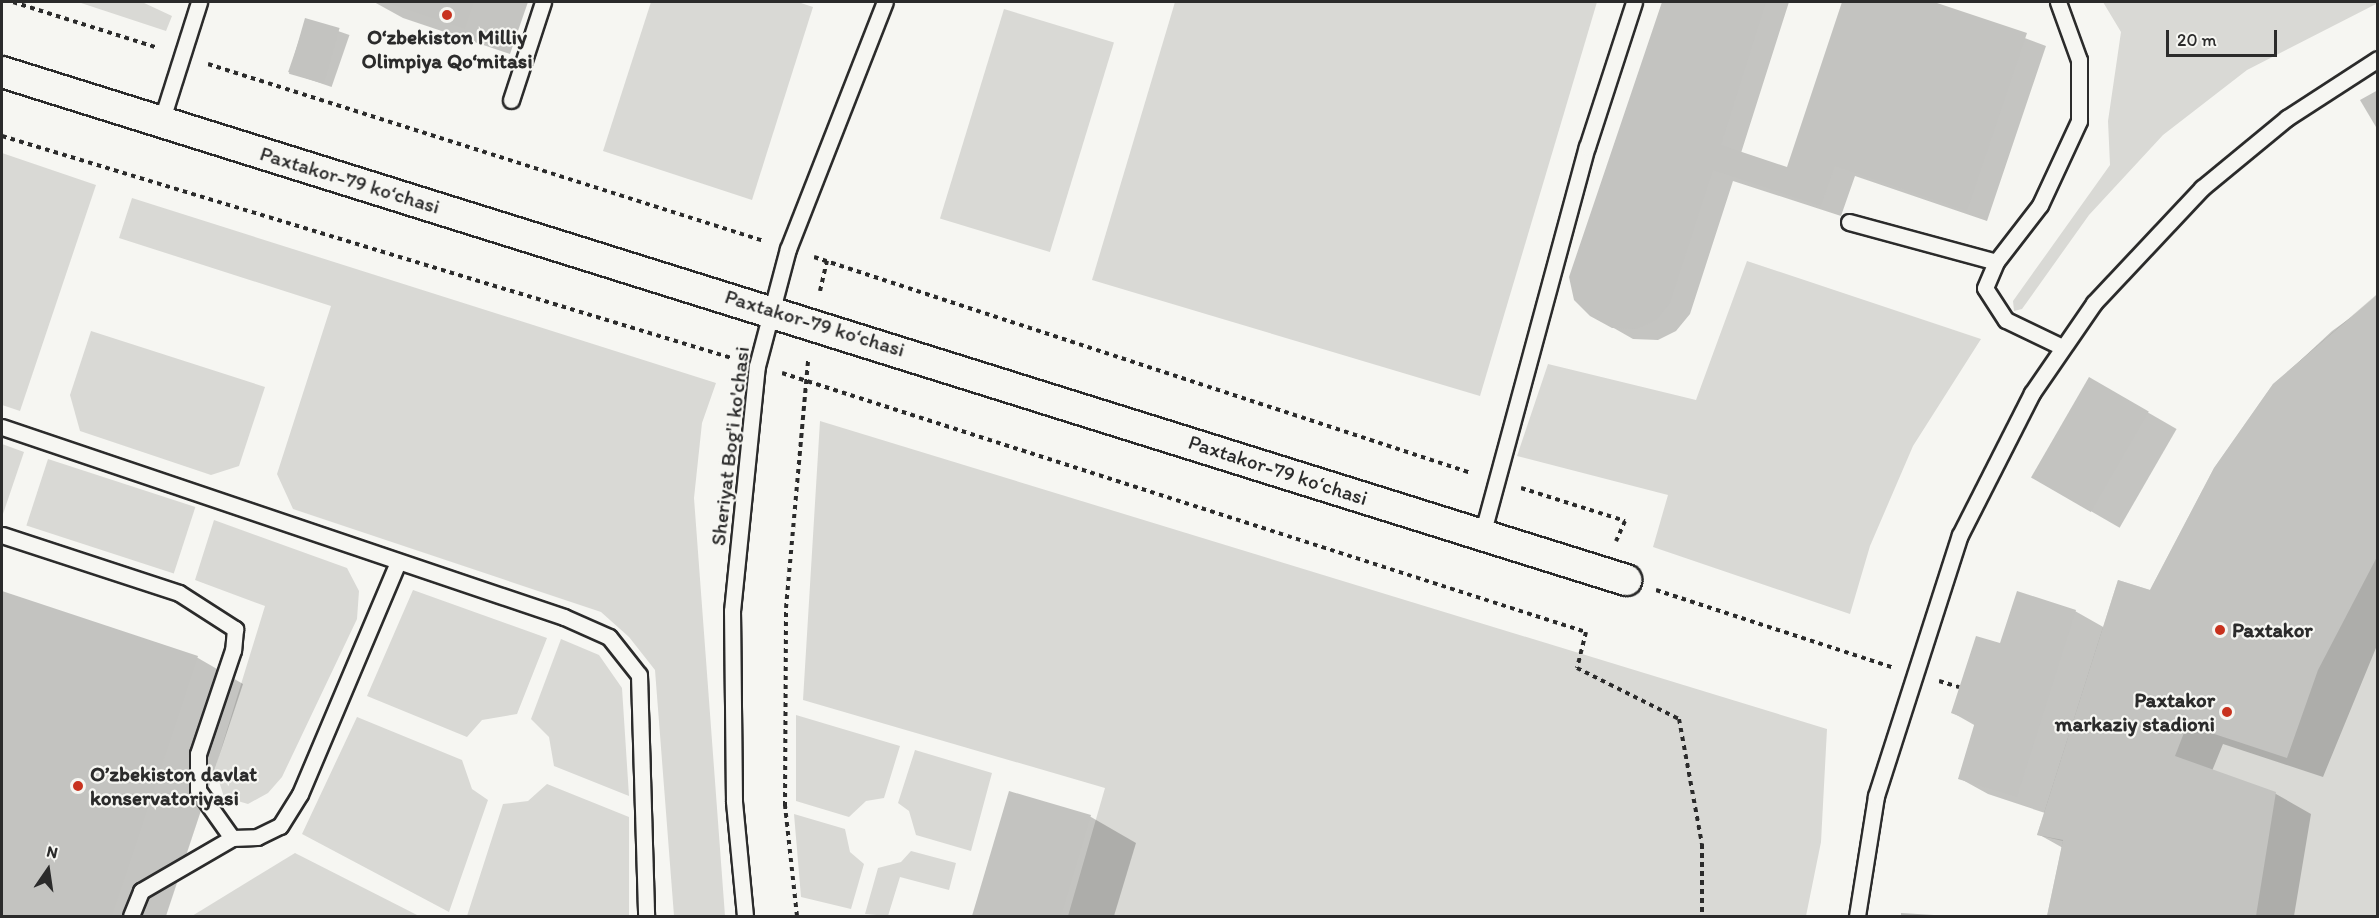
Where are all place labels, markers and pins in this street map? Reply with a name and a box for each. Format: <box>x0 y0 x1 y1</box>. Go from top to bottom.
marker: O‘zbekiston Milliy Olimpiya Qo‘mitasi <box>440 8 454 22</box>
place label: O‘zbekiston Milliy Olimpiya Qo‘mitasi <box>361 24 533 74</box>
place label: Paxtakor <box>2232 617 2313 643</box>
marker: Paxtakor <box>2213 623 2227 637</box>
place label: Paxtakor markaziy stadioni <box>2055 687 2215 737</box>
marker: Paxtakor markaziy stadioni <box>2220 705 2234 719</box>
place label: O’zbekiston davlat konservatoriyasi <box>90 761 257 811</box>
marker: O’zbekiston davlat konservatoriyasi <box>71 779 85 793</box>

